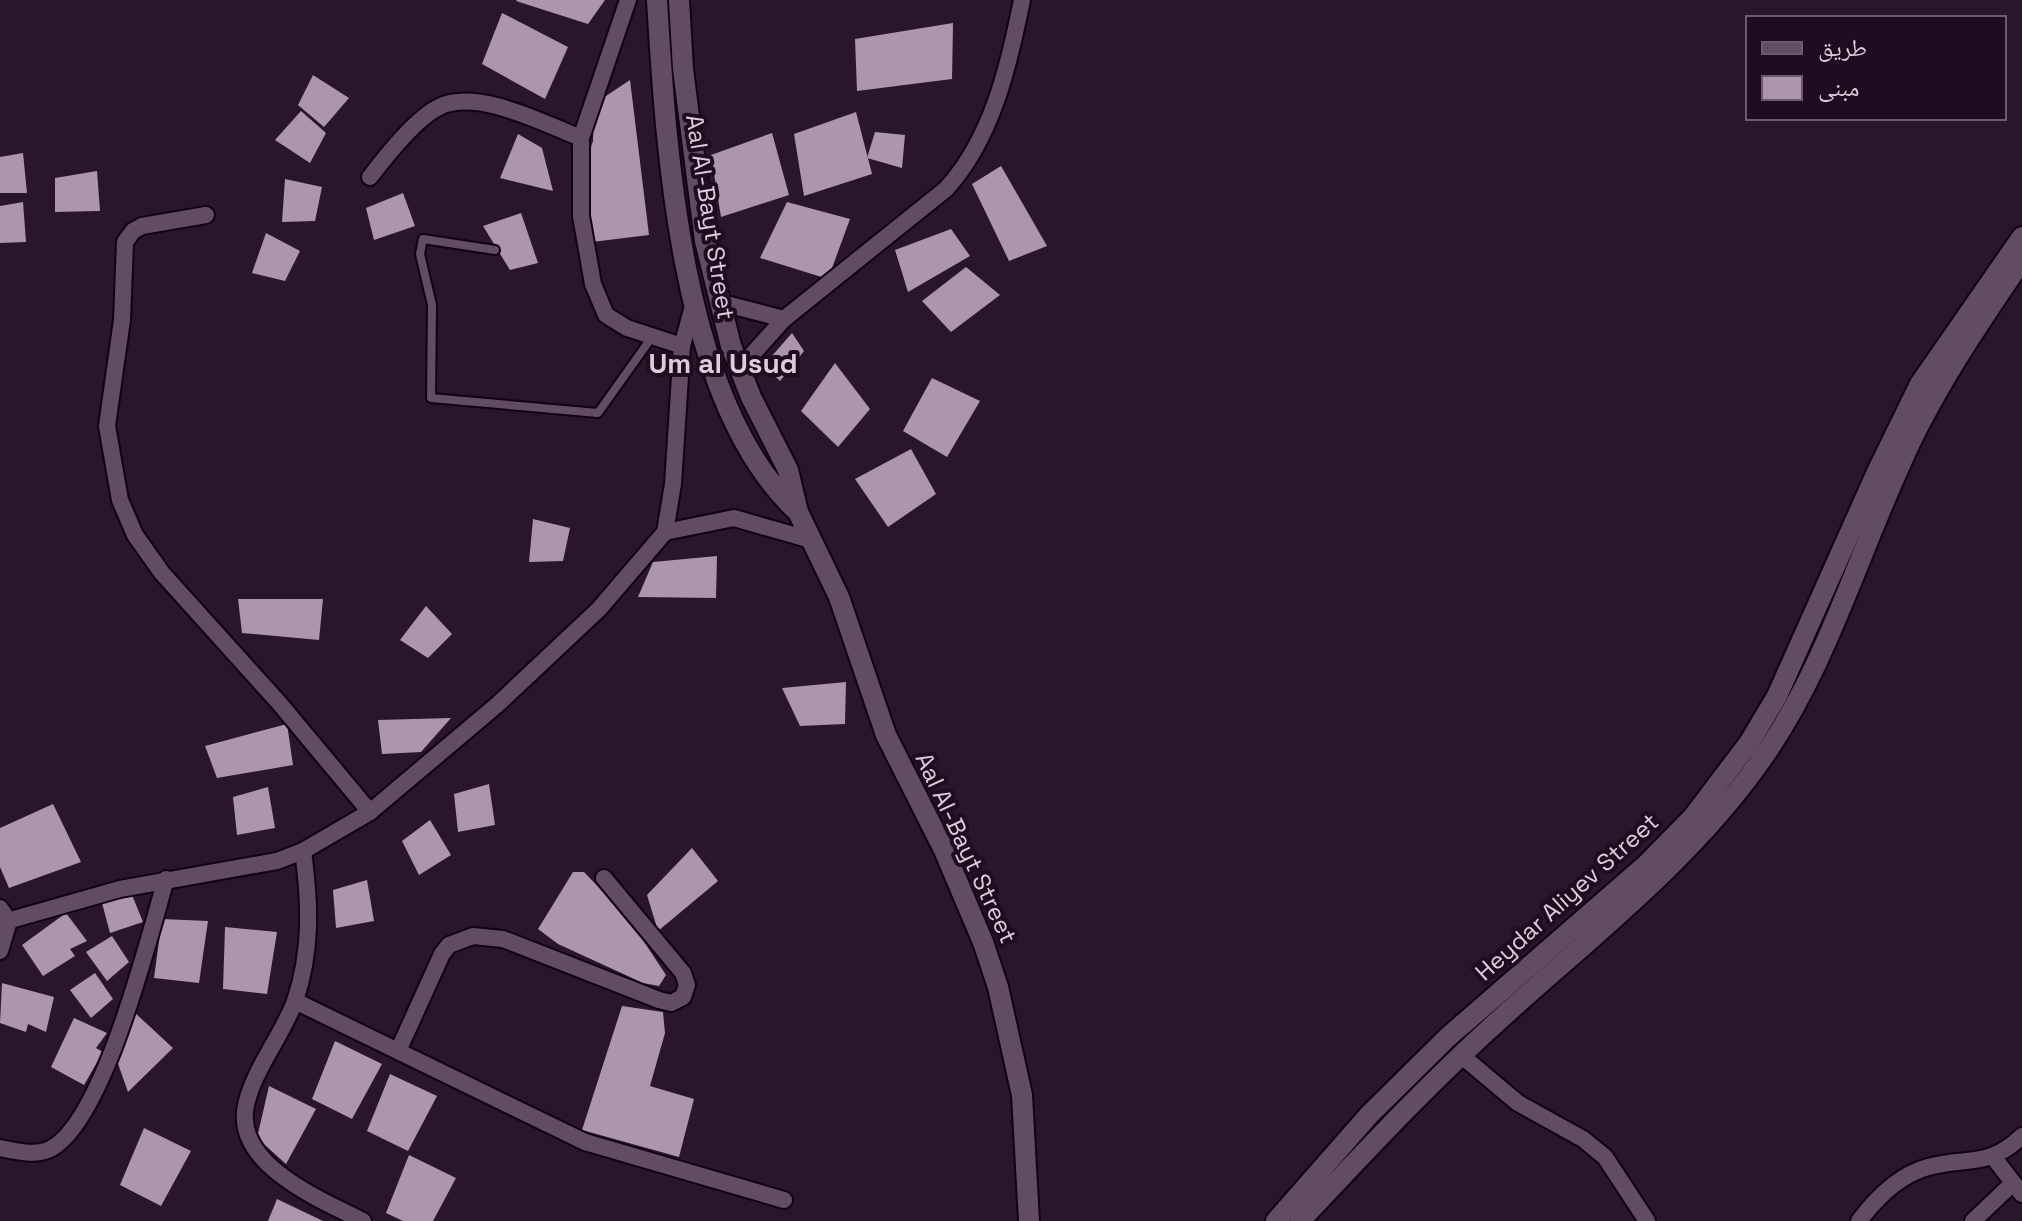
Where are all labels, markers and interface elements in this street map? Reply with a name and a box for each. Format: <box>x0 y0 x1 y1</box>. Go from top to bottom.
legend <box>1746 16 2006 120</box>
text: طريق <box>1818 32 1867 63</box>
text: مبنى <box>1818 72 1859 103</box>
street label: Aal Al-Bayt Street <box>679 112 742 322</box>
district label: Um al Usud <box>648 345 798 381</box>
street label: Aal Al-Bayt Street <box>909 747 1024 948</box>
street label: Heydar Aliyev Street <box>1468 806 1665 987</box>

